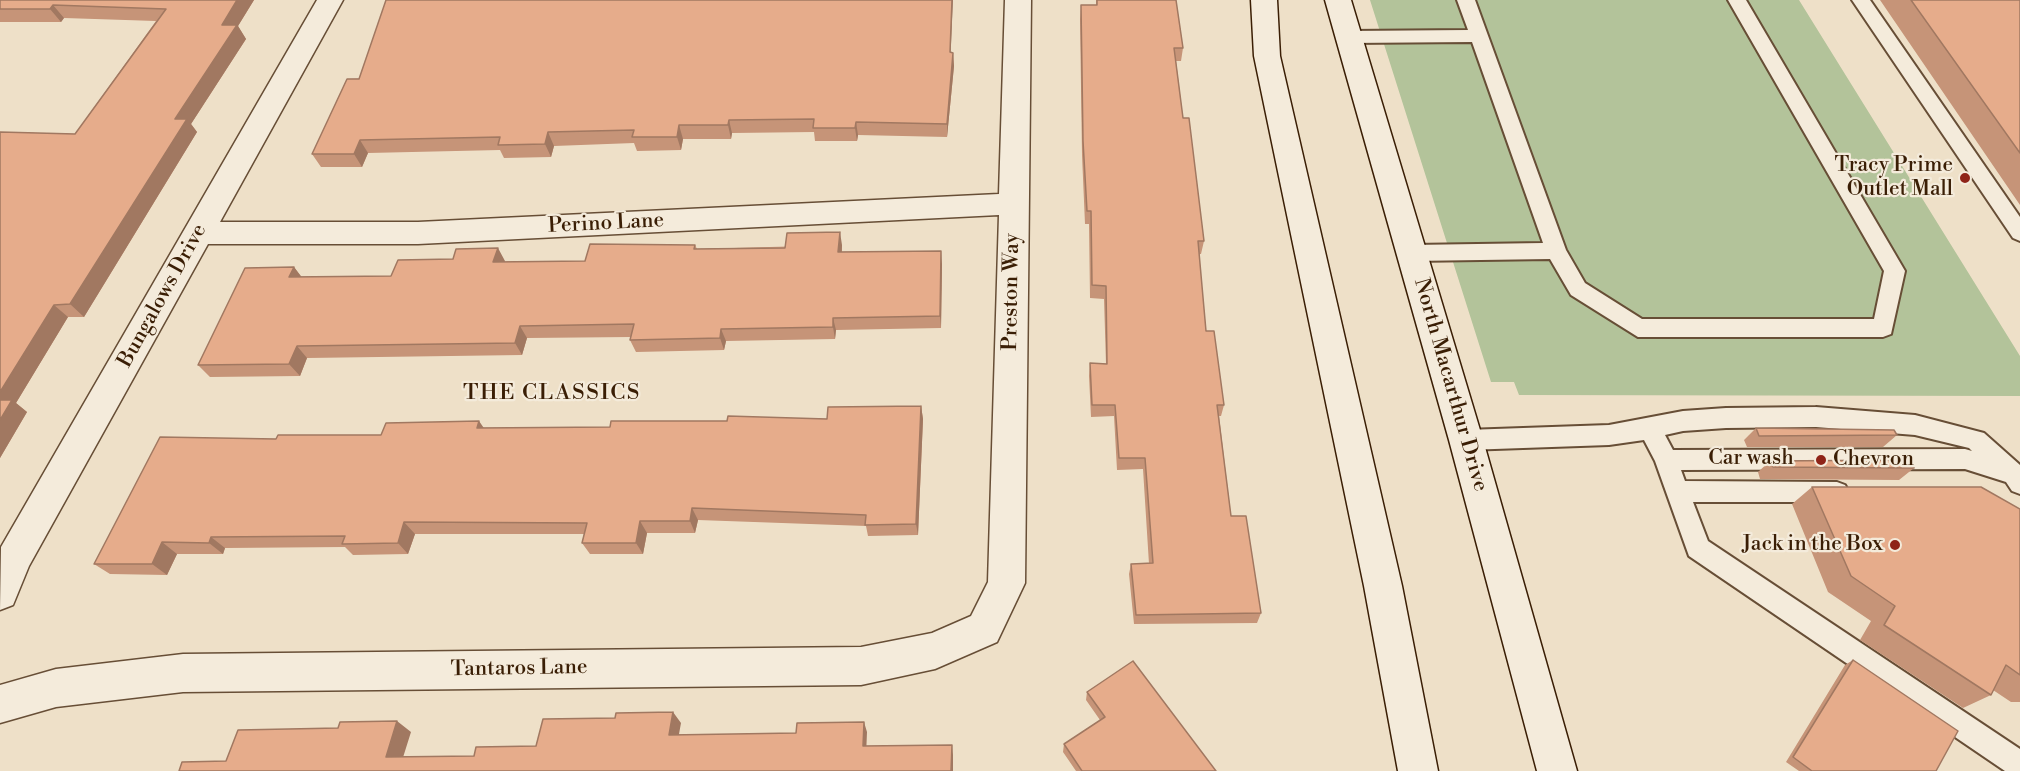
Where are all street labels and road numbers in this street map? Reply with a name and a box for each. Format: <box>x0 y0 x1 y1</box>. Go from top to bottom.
street label: Perino Lane <box>547 208 665 240</box>
street label: Bungalows Drive <box>113 220 213 372</box>
street label: Preston Way <box>998 233 1026 351</box>
street label: North Macarthur Drive <box>1408 276 1492 494</box>
street label: Car wash <box>1708 446 1794 472</box>
street label: Tantaros Lane <box>450 655 588 683</box>

